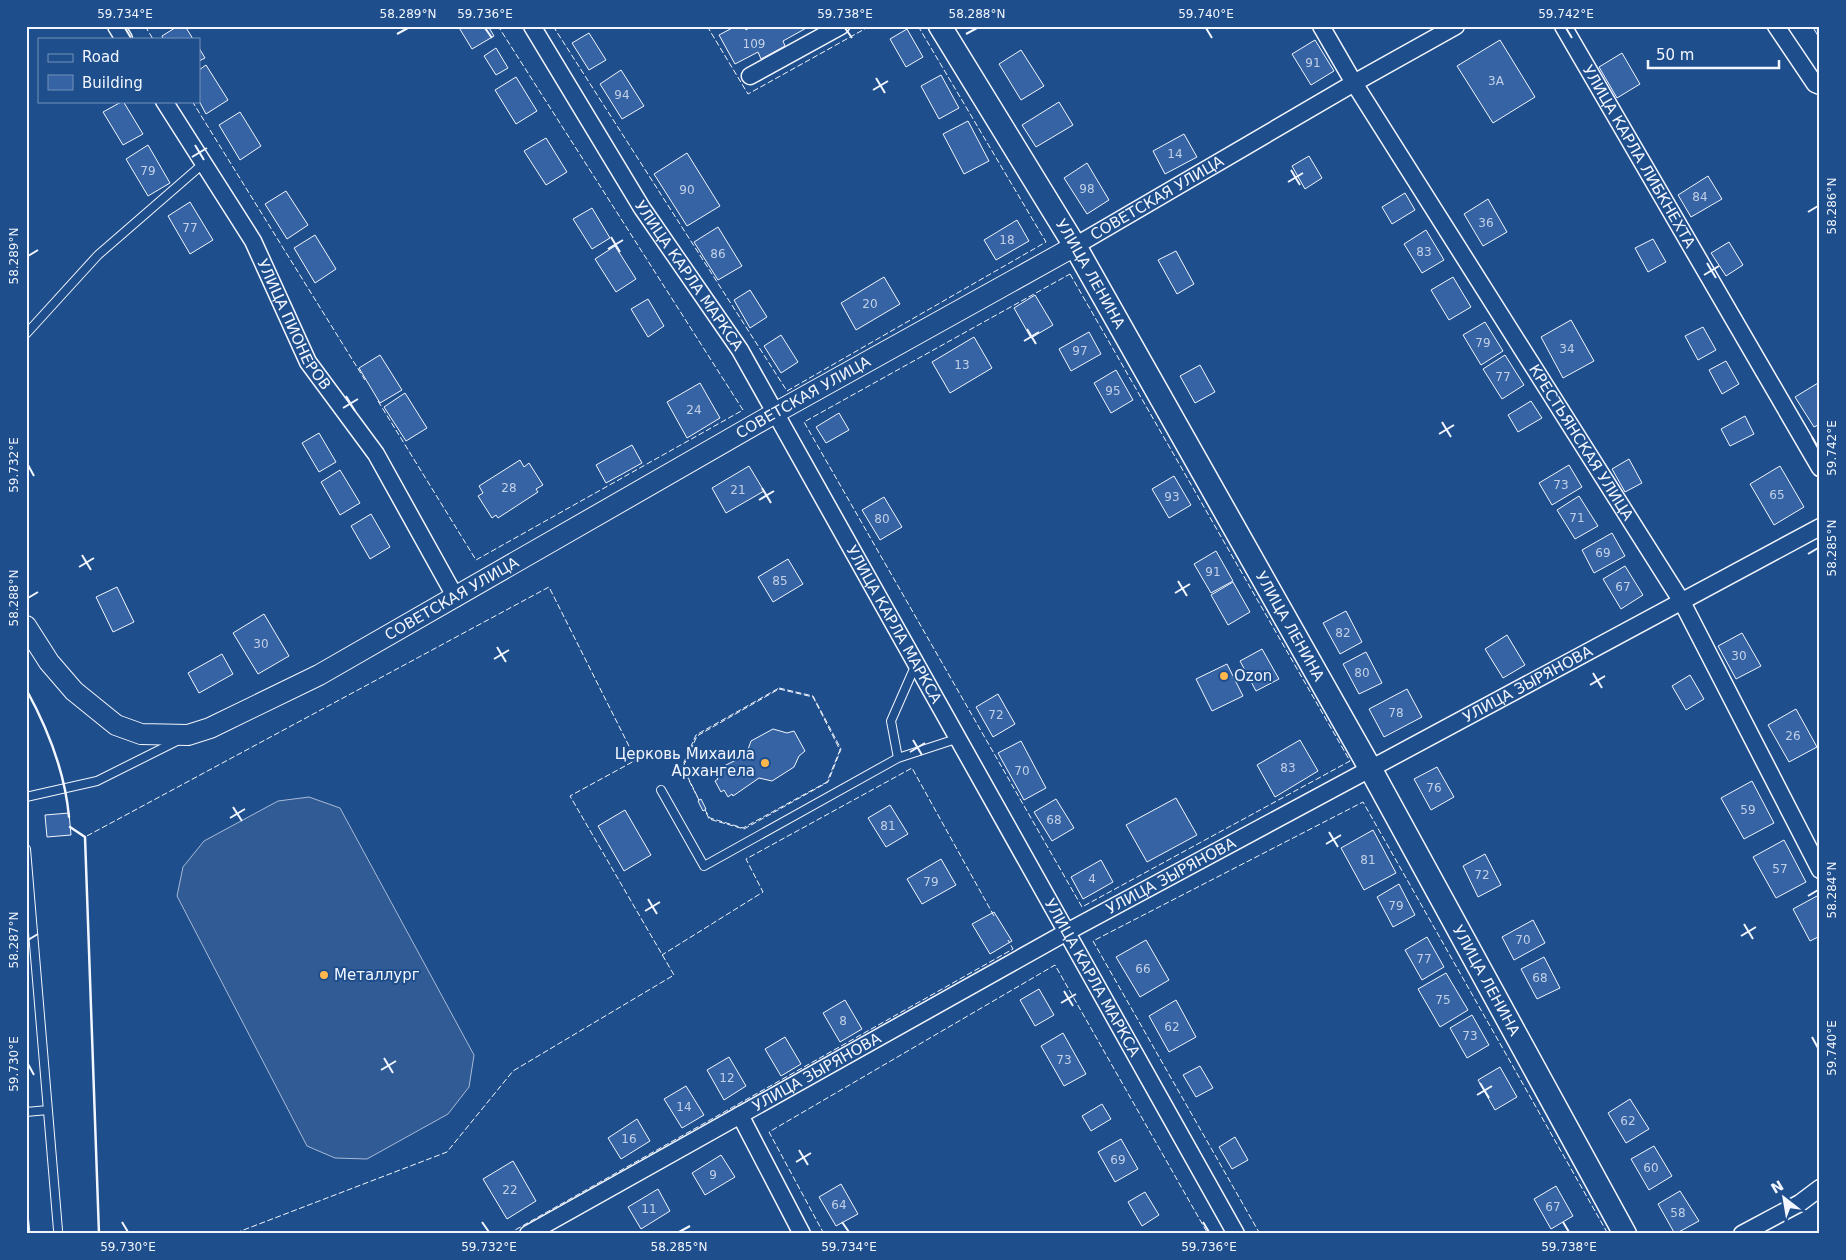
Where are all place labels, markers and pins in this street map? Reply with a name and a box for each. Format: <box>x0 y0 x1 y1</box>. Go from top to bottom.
place label: Ozon <box>1234 667 1272 685</box>
marker: Ozon <box>1218 670 1230 682</box>
place label: Церковь Михаила Архангела <box>615 745 755 780</box>
marker: Церковь Михаила Архангела <box>759 757 771 769</box>
place label: Металлург <box>334 966 420 984</box>
marker: Металлург <box>318 969 330 981</box>

